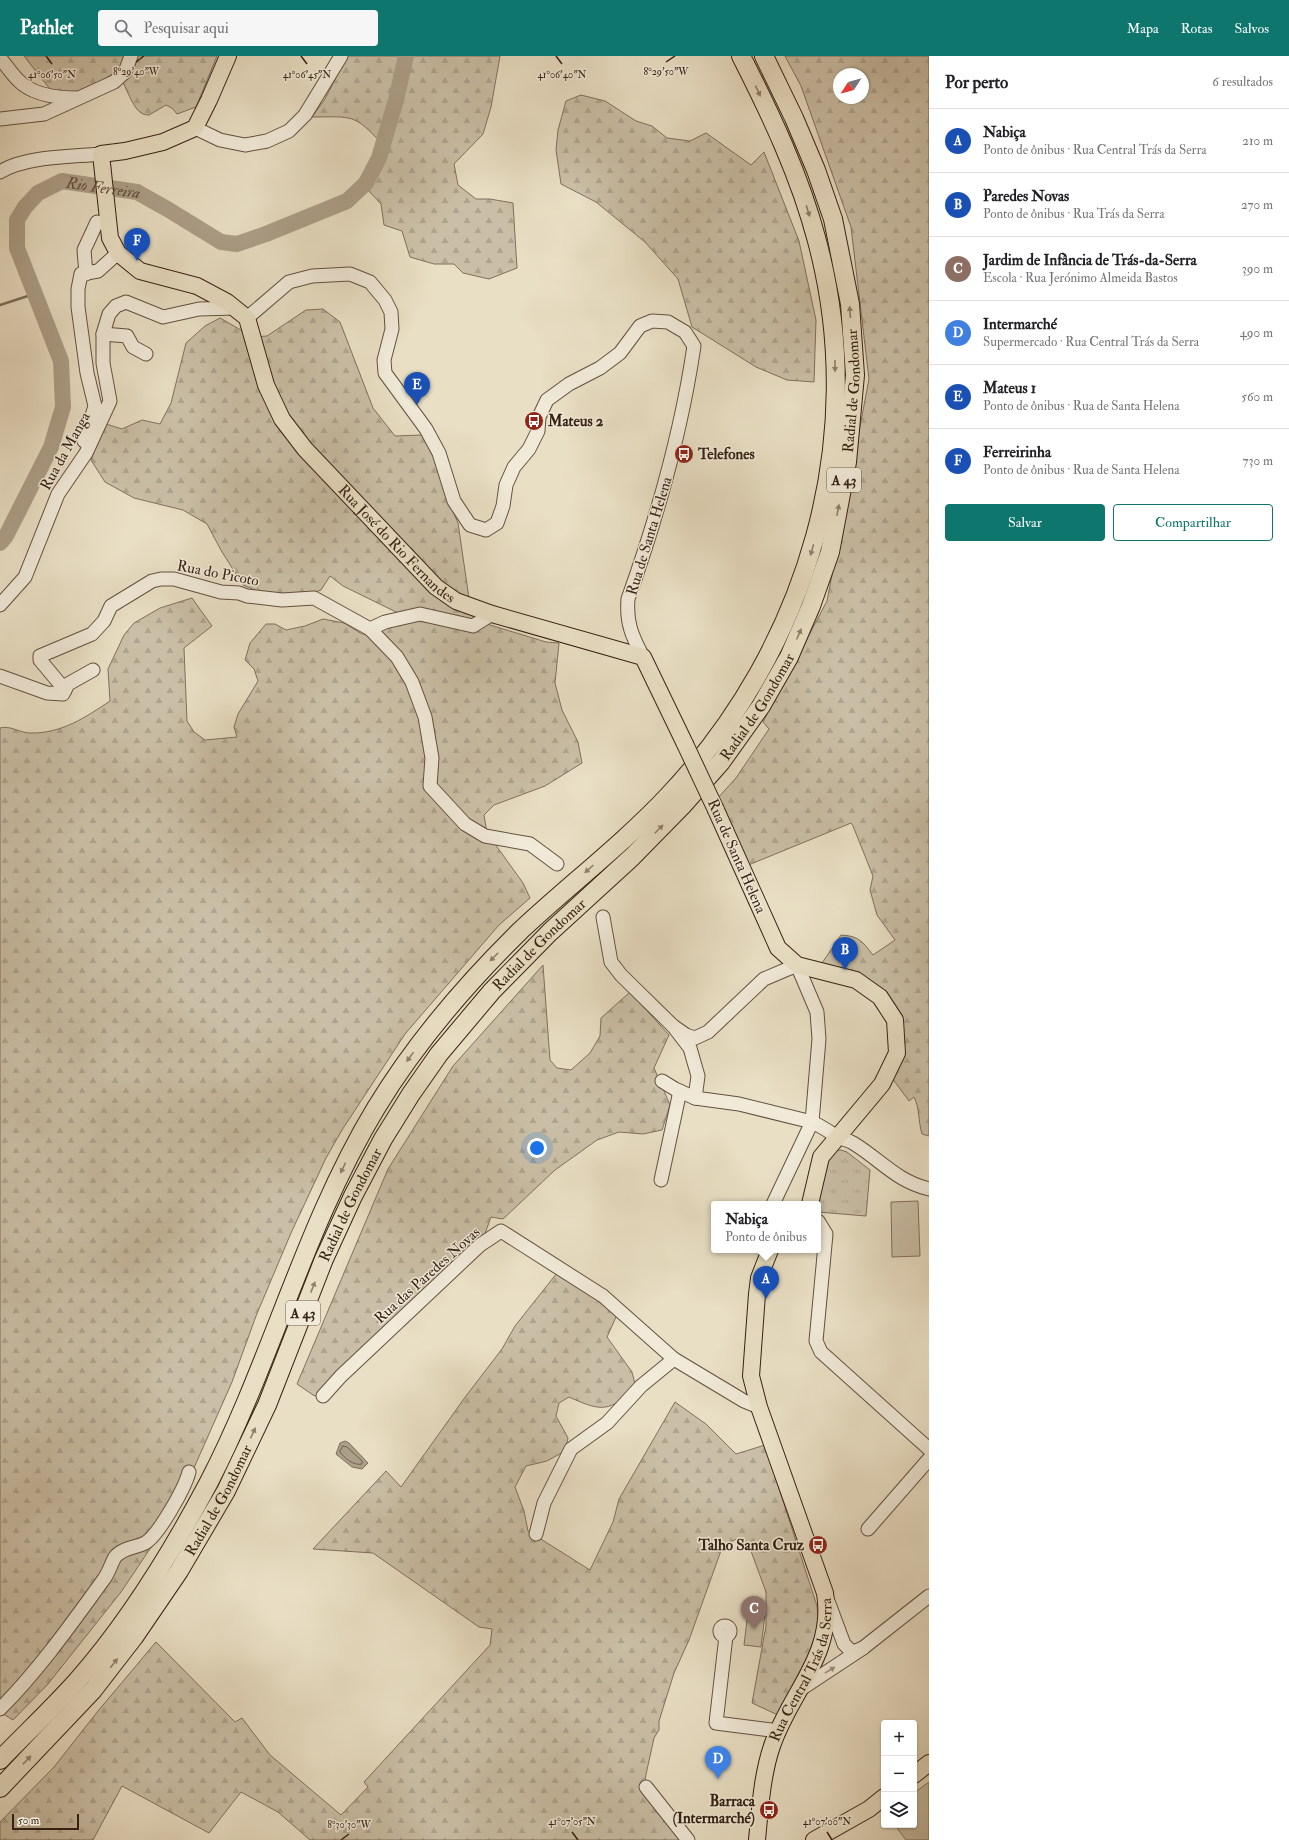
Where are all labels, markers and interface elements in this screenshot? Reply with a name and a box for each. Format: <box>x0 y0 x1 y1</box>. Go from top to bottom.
search box <box>98 10 378 46</box>
text: Pathlet <box>20 16 74 40</box>
icon: search <box>112 17 134 39</box>
text: Pesquisar aqui <box>144 19 229 38</box>
text: Mapa <box>1127 20 1159 37</box>
text: Rotas <box>1181 20 1212 37</box>
text: Salvos <box>1234 20 1269 37</box>
text: 8°29'40"W <box>113 66 160 78</box>
text: 8°29'50"W <box>644 66 689 78</box>
north arrow <box>833 68 869 104</box>
text: 41°06'50"N <box>28 69 76 81</box>
text: 41°06'45"N <box>283 69 331 81</box>
text: 41°06'40"N <box>537 69 587 81</box>
text: Por perto <box>945 72 1008 93</box>
text: 6 resultados <box>1212 74 1273 90</box>
one-way arrow <box>755 85 761 97</box>
text: Nabiça <box>983 123 1026 142</box>
text: A <box>954 133 962 149</box>
text: 210 m <box>1242 133 1273 149</box>
text: Ponto de ônibus · Rua Central Trás da Serra <box>983 142 1207 158</box>
water label: Rio Ferreira <box>64 173 142 203</box>
text: Paredes Novas <box>983 187 1069 206</box>
text: B <box>954 197 962 213</box>
text: 270 m <box>1241 197 1273 213</box>
one-way arrow <box>805 205 811 217</box>
text: Ponto de ônibus · Rua Trás da Serra <box>983 206 1165 222</box>
pin: F <box>124 228 150 261</box>
text: Jardim de Infância de Trás-da-Serra <box>983 251 1197 270</box>
text: C <box>953 261 963 277</box>
text: 390 m <box>1242 261 1273 277</box>
text: Escola · Rua Jerónimo Almeida Bastos <box>983 270 1178 286</box>
one-way arrow <box>847 306 854 318</box>
text: Intermarché <box>983 315 1057 334</box>
text: D <box>953 325 963 341</box>
text: 490 m <box>1240 325 1273 341</box>
street label: Radial de Gondomar <box>839 328 865 453</box>
text: Supermercado · Rua Central Trás da Serra <box>983 334 1199 350</box>
one-way arrow <box>831 360 838 372</box>
pin: E <box>404 372 430 405</box>
text: Mateus 1 <box>983 379 1036 398</box>
text: E <box>953 389 963 405</box>
text: 560 m <box>1241 389 1273 405</box>
text: Ponto de ônibus · Rua de Santa Helena <box>983 398 1180 414</box>
street label: Rua da Manga <box>36 408 95 494</box>
bus stop icon: Mateus 2 <box>523 410 545 432</box>
place label: Mateus 2 <box>547 412 604 431</box>
bus stop icon: Telefones <box>673 443 695 465</box>
text: Ferreirinha <box>983 443 1051 462</box>
place label: Telefones <box>697 445 755 464</box>
text: F <box>954 453 962 469</box>
text: 730 m <box>1243 453 1273 469</box>
text: Ponto de ônibus · Rua de Santa Helena <box>983 462 1180 478</box>
road number: A 43 <box>827 468 861 492</box>
street label: Rua de Santa Helena <box>622 474 677 598</box>
street label: Rua José do Rio Fernandes <box>334 481 459 608</box>
one-way arrow <box>836 504 842 516</box>
button: Salvar <box>945 504 1105 541</box>
button: Compartilhar <box>1113 504 1273 541</box>
one-way arrow <box>809 544 815 556</box>
street label: Rua do Picoto <box>175 556 261 591</box>
one-way arrow <box>796 628 802 639</box>
street label: Radial de Gondomar <box>716 650 800 764</box>
street label: Rua de Santa Helena <box>703 796 771 917</box>
one-way arrow <box>654 824 664 834</box>
one-way arrow <box>585 864 594 873</box>
street label: Radial de Gondomar <box>489 894 591 995</box>
pin: B <box>832 937 858 970</box>
one-way arrow <box>489 953 499 962</box>
one-way arrow <box>406 1051 414 1062</box>
your location <box>527 1138 547 1158</box>
street label: Radial de Gondomar <box>315 1145 387 1265</box>
one-way arrow <box>340 1162 346 1174</box>
popup <box>711 1201 821 1253</box>
text: Nabiça <box>725 1210 768 1229</box>
street label: Rua das Paredes Novas <box>371 1223 484 1328</box>
text: Ponto de ônibus <box>725 1229 807 1245</box>
pin: A <box>753 1266 779 1299</box>
one-way arrow <box>311 1280 317 1292</box>
road number: A 43 <box>286 1301 320 1325</box>
one-way arrow <box>250 1427 256 1439</box>
street label: Radial de Gondomar <box>181 1441 257 1560</box>
bus stop icon: Talho Santa Cruz <box>807 1534 829 1556</box>
place label: Talho Santa Cruz <box>697 1536 805 1555</box>
pin: C <box>741 1596 767 1629</box>
street label: Rua Central Trás da Serra <box>765 1596 836 1745</box>
one-way arrow <box>109 1658 118 1669</box>
one-way arrow <box>825 1666 835 1674</box>
map controls <box>881 1720 917 1828</box>
button: + <box>881 1720 917 1756</box>
pin: D <box>705 1746 731 1779</box>
one-way arrow <box>22 1755 31 1765</box>
button: − <box>881 1756 917 1792</box>
place label: Barraca (Intermarché) <box>673 1792 756 1828</box>
button: layers <box>881 1792 917 1828</box>
bus stop icon: Barraca (Intermarché) <box>758 1799 780 1821</box>
scale bar <box>12 1812 79 1831</box>
text: 50 m <box>18 1814 39 1827</box>
text: 41°07'05"N <box>548 1816 596 1828</box>
text: 41°07'00"N <box>803 1816 851 1828</box>
text: 8°30'30"W <box>327 1819 371 1831</box>

